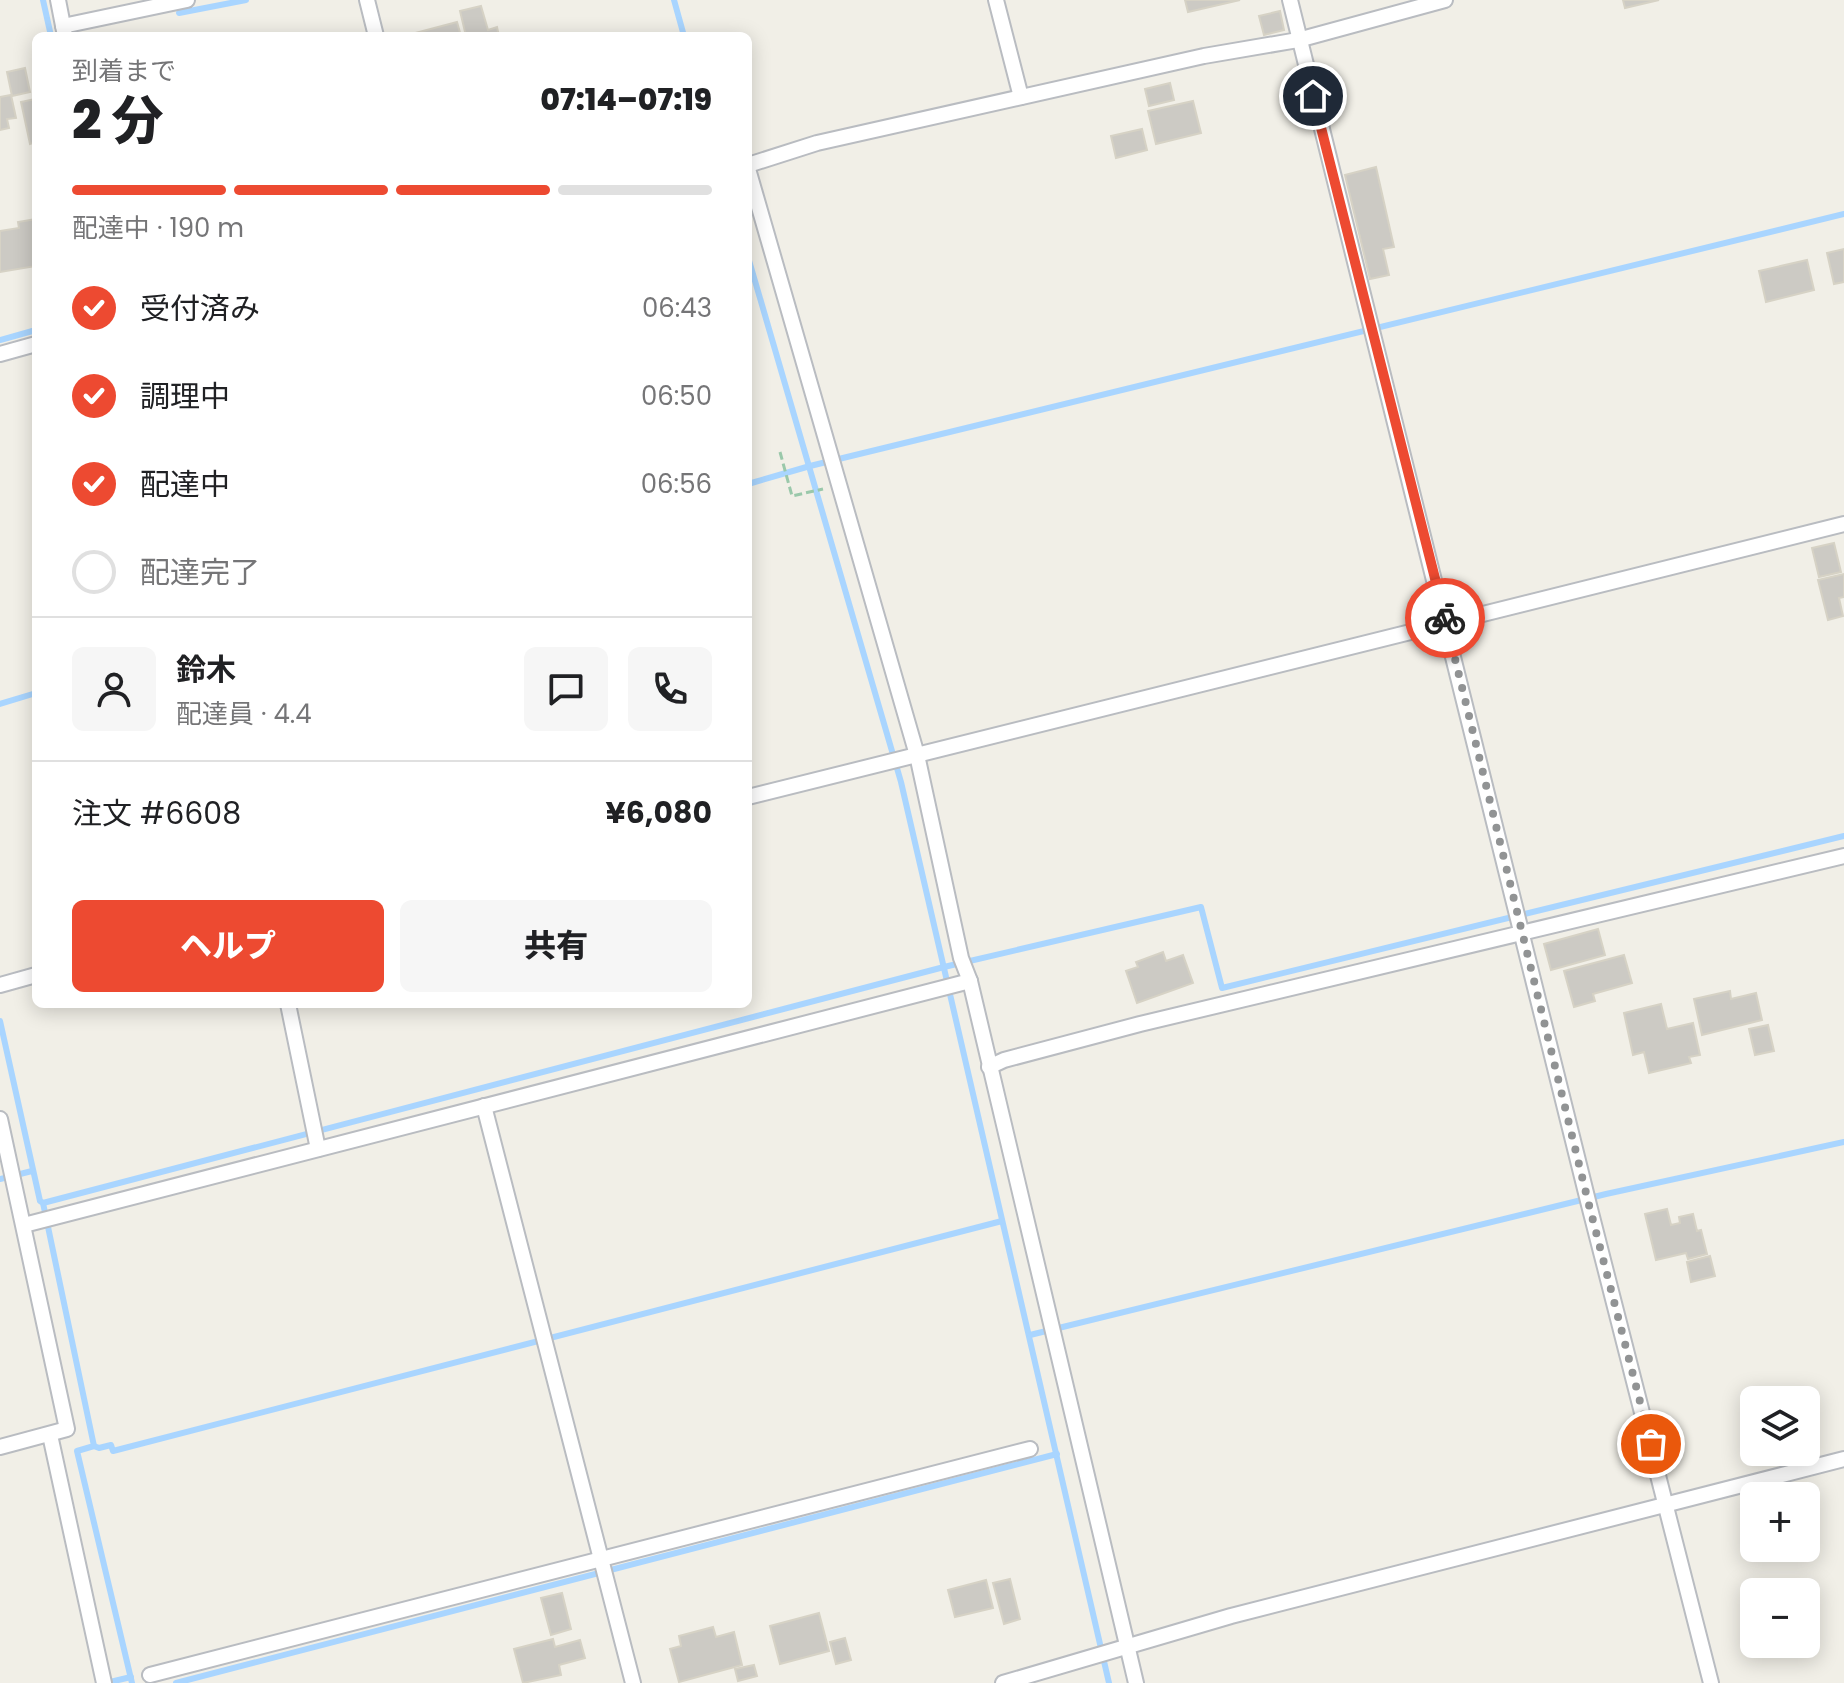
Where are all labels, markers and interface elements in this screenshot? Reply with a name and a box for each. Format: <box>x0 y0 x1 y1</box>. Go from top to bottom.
text: 到着まで <box>72 53 176 89</box>
pin <box>1279 62 1347 130</box>
icon: home <box>1291 74 1335 118</box>
text: 07:14–07:19 <box>540 78 712 121</box>
text: 2 分 <box>72 84 164 157</box>
text: 配達中 · 190 m <box>72 210 244 246</box>
icon: check <box>72 286 116 330</box>
text: 受付済み <box>140 287 260 330</box>
text: 06:43 <box>642 290 712 326</box>
icon: check <box>72 374 116 418</box>
text: 調理中 <box>140 375 230 418</box>
text: 06:50 <box>641 378 712 414</box>
icon: check <box>72 462 116 506</box>
text: 配達中 <box>140 463 230 506</box>
text: 06:56 <box>641 466 712 502</box>
text: 配達完了 <box>140 551 260 594</box>
courier <box>1405 578 1485 658</box>
icon: bike <box>1423 596 1467 640</box>
button: person <box>72 647 156 731</box>
button: chat <box>524 647 608 731</box>
button: phone <box>628 647 712 731</box>
text: 鈴木 <box>176 648 236 691</box>
text: 配達員 · 4.4 <box>176 696 312 732</box>
text: ¥6,080 <box>606 791 712 834</box>
text: 注文 #6608 <box>72 792 241 835</box>
button: ヘルプ <box>72 900 384 992</box>
button: 共有 <box>400 900 712 992</box>
map controls <box>1740 1386 1820 1658</box>
button: layers <box>1740 1386 1820 1466</box>
pin <box>1617 1410 1685 1478</box>
icon: bag <box>1629 1422 1673 1466</box>
button: + <box>1740 1482 1820 1562</box>
button: − <box>1740 1578 1820 1658</box>

